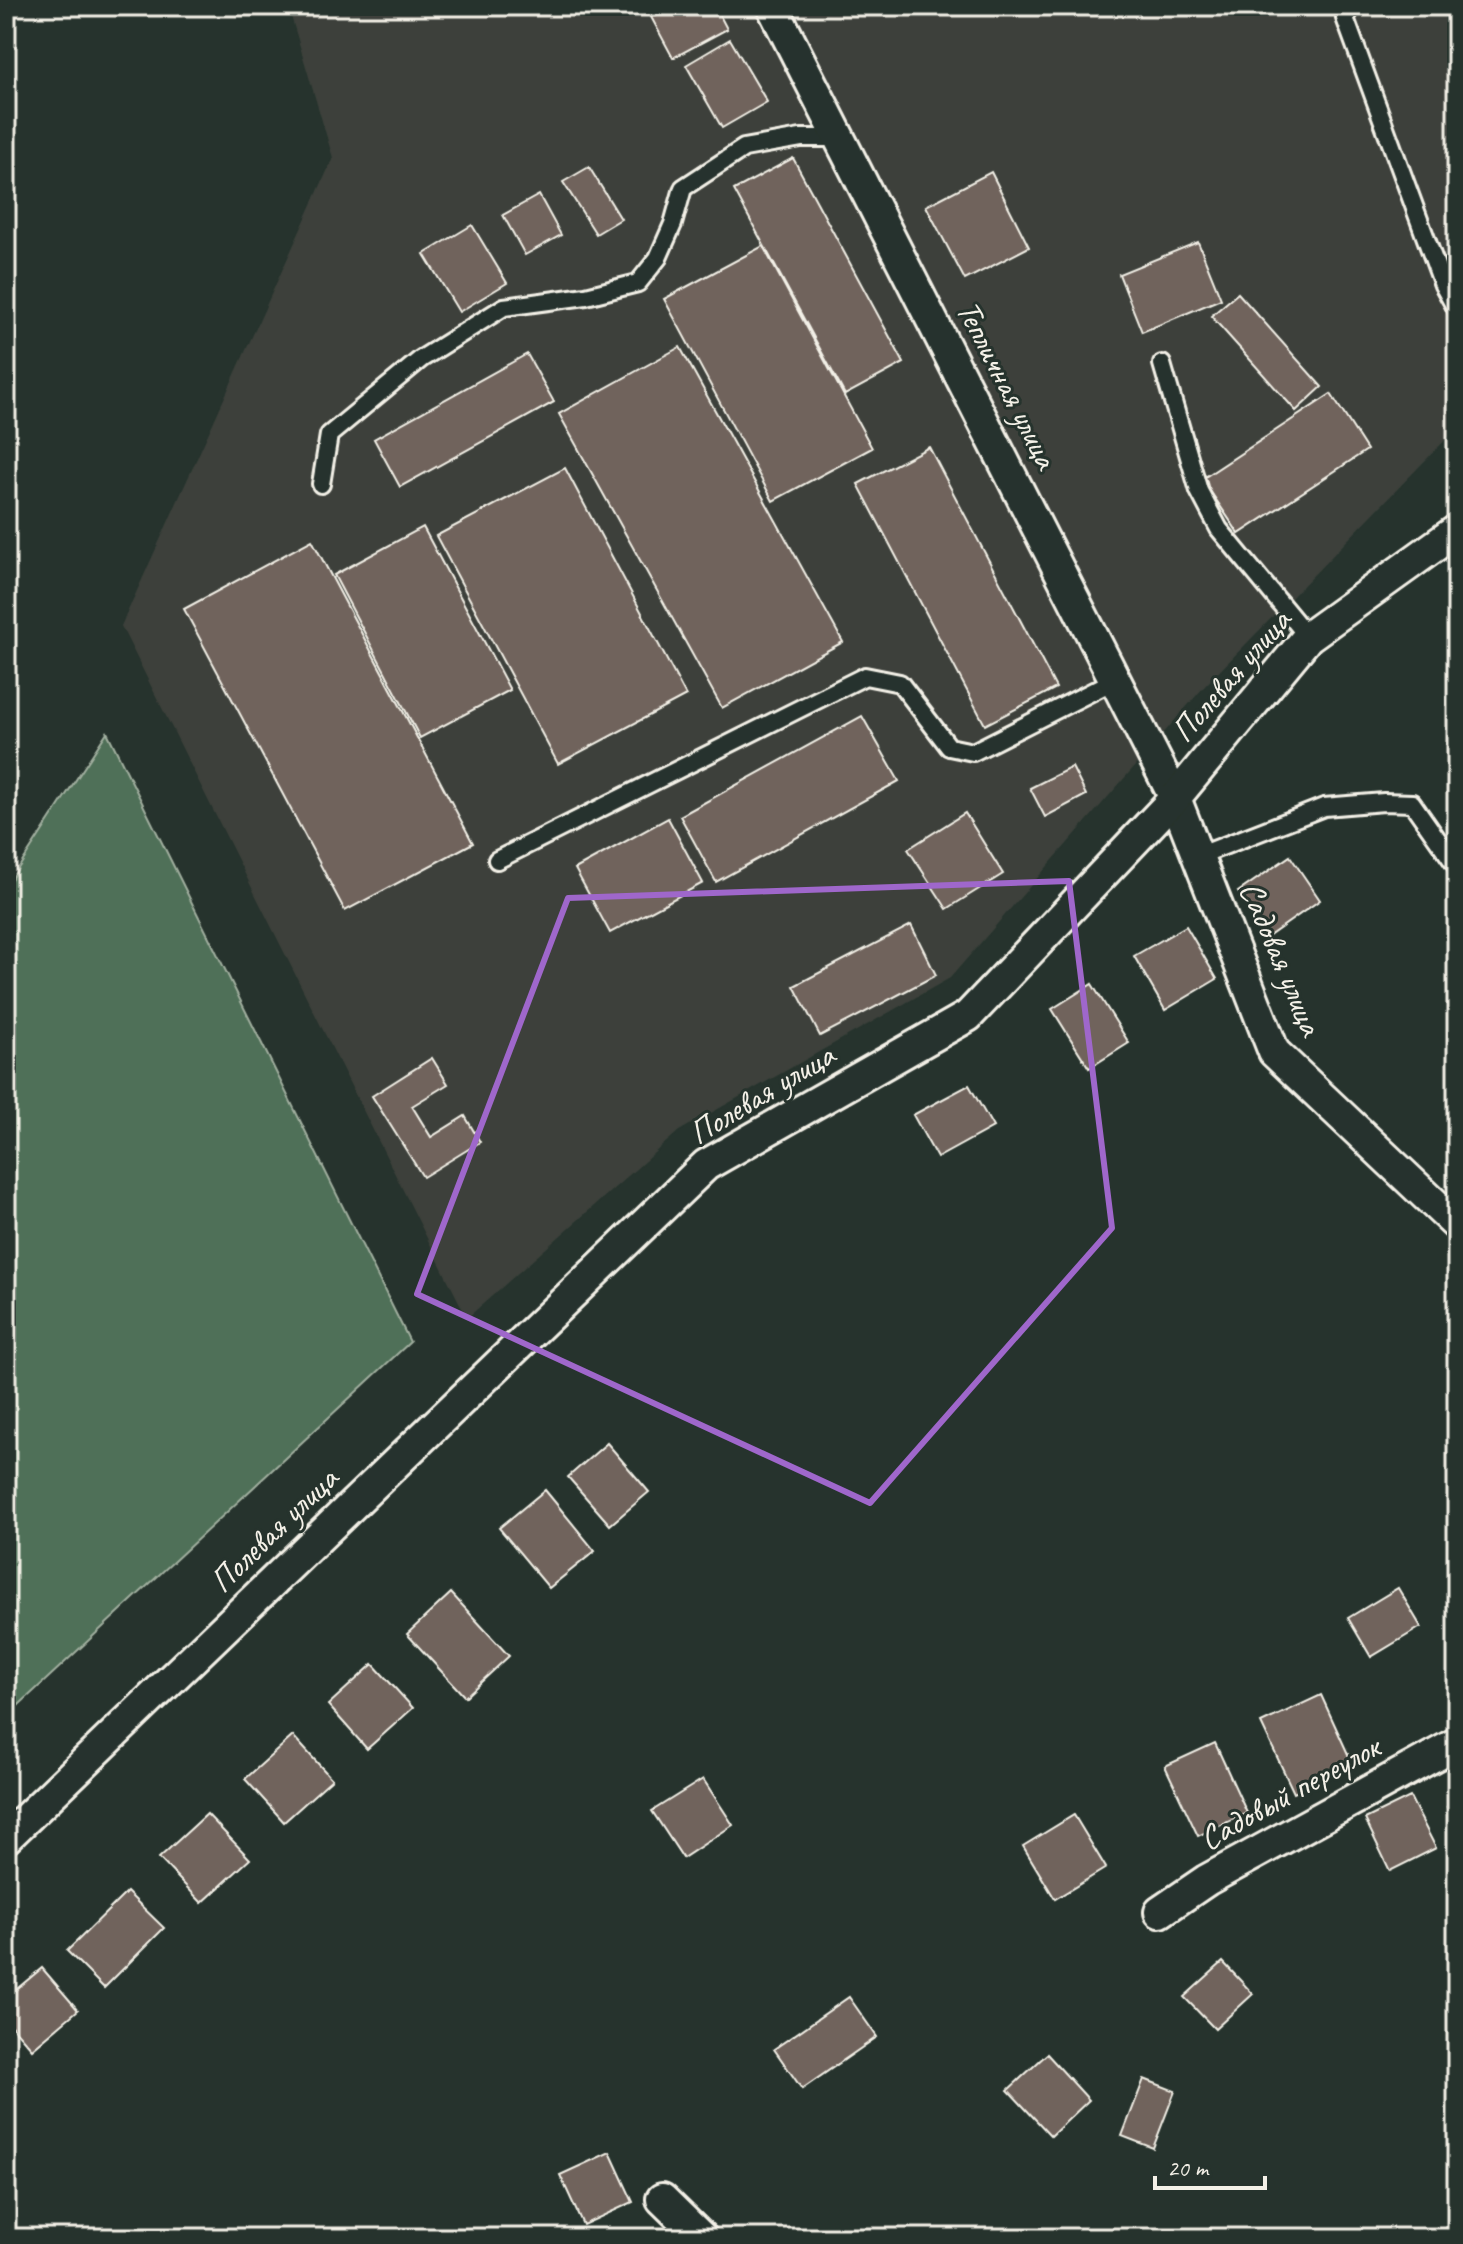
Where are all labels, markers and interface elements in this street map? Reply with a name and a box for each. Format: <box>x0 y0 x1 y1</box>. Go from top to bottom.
street label: Тепличная улица <box>947 293 1069 477</box>
street label: Полевая улица <box>1161 598 1301 751</box>
street label: Садовая улица <box>1230 875 1334 1044</box>
street label: Полевая улица <box>680 1032 844 1154</box>
street label: Полевая улица <box>200 1456 348 1601</box>
street label: Садовый переулок <box>1191 1724 1390 1860</box>
scale bar <box>1155 2140 1265 2190</box>
text: 20 m <box>1167 2153 1210 2183</box>

